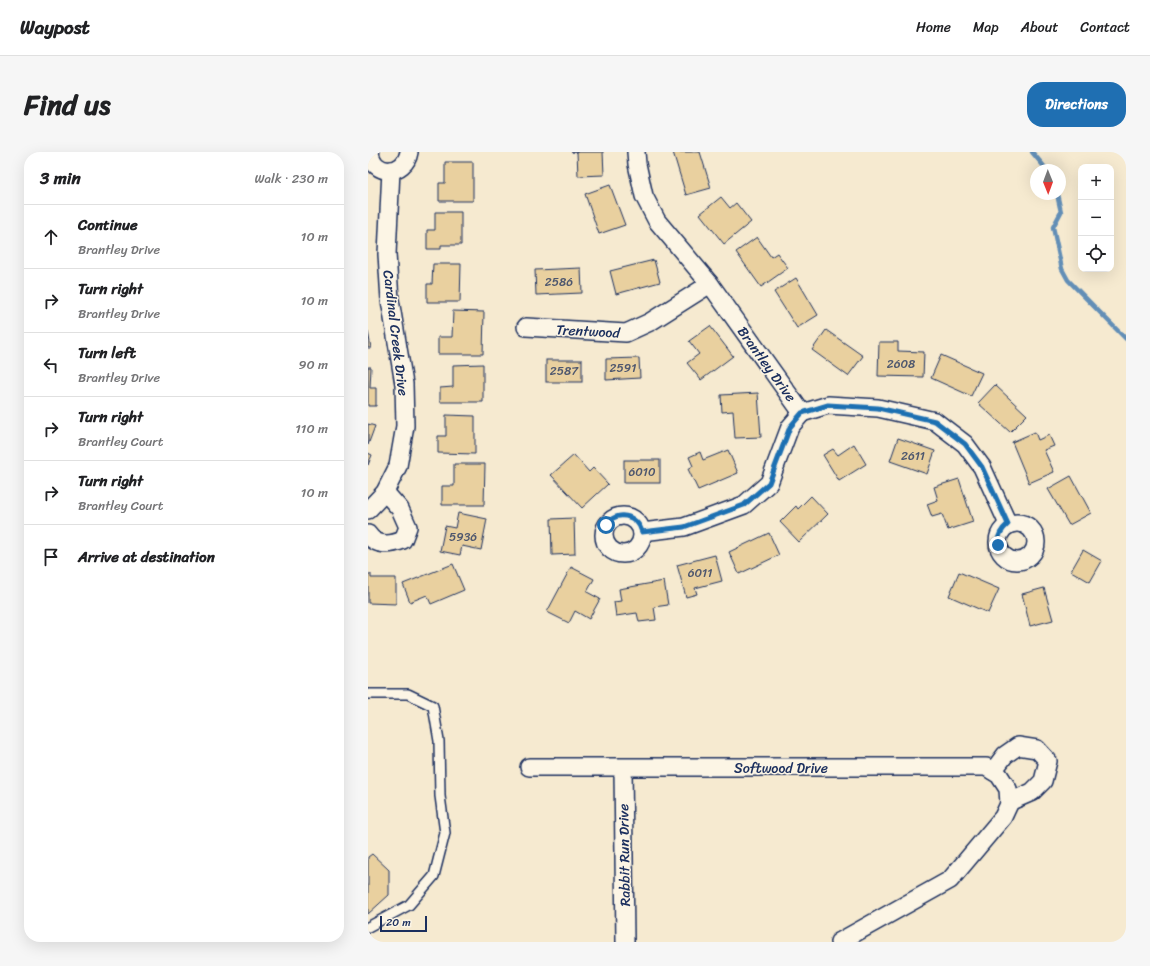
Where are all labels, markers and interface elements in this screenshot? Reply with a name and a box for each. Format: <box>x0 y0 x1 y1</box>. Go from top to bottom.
text: Waypost <box>20 11 90 44</box>
text: Home <box>916 15 951 40</box>
text: Map <box>973 15 999 40</box>
text: About <box>1021 15 1058 40</box>
text: Contact <box>1080 15 1130 40</box>
text: Find us <box>24 80 111 129</box>
button: Directions <box>1027 82 1126 127</box>
text: 3 min <box>40 163 81 193</box>
north arrow <box>1030 164 1066 200</box>
map controls <box>1078 164 1114 272</box>
button: + <box>1078 164 1114 200</box>
text: Walk · 230 m <box>254 167 328 190</box>
button: − <box>1078 200 1114 236</box>
text: Continue <box>78 212 138 238</box>
text: 10 m <box>301 225 328 248</box>
icon: ahead <box>40 226 62 248</box>
button: locate <box>1078 236 1114 272</box>
text: Brantley Drive <box>78 238 160 261</box>
street label: Cardinal Creek Drive <box>375 269 416 397</box>
house number: 2586 <box>545 271 573 293</box>
text: Turn right <box>78 276 143 302</box>
text: 10 m <box>301 289 328 312</box>
icon: right <box>40 290 62 312</box>
text: Brantley Drive <box>78 302 160 325</box>
street label: Trentwood <box>555 317 622 346</box>
street label: Brantley Drive <box>730 321 803 407</box>
text: Turn left <box>78 340 136 366</box>
text: 90 m <box>298 353 328 376</box>
house number: 2608 <box>887 353 915 375</box>
icon: left <box>40 354 62 376</box>
house number: 2591 <box>610 357 636 379</box>
house number: 2587 <box>550 360 579 382</box>
text: Brantley Drive <box>78 366 160 389</box>
text: Turn right <box>78 404 143 430</box>
text: 110 m <box>295 417 328 440</box>
icon: right <box>40 418 62 440</box>
text: Brantley Court <box>78 430 163 453</box>
house number: 2611 <box>901 445 925 467</box>
house number: 6010 <box>628 461 656 483</box>
text: Turn right <box>78 468 143 494</box>
text: 10 m <box>301 481 328 504</box>
icon: right <box>40 482 62 504</box>
text: Brantley Court <box>78 494 163 517</box>
route start <box>597 516 615 534</box>
house number: 5936 <box>449 526 477 548</box>
route end <box>989 536 1007 554</box>
text: Arrive at destination <box>78 544 215 570</box>
icon: arrive <box>40 546 62 568</box>
house number: 6011 <box>688 562 712 584</box>
street label: Softwood Drive <box>734 756 828 781</box>
street label: Rabbit Run Drive <box>611 803 638 907</box>
text: 20 m <box>386 913 411 932</box>
scale bar <box>380 914 427 933</box>

